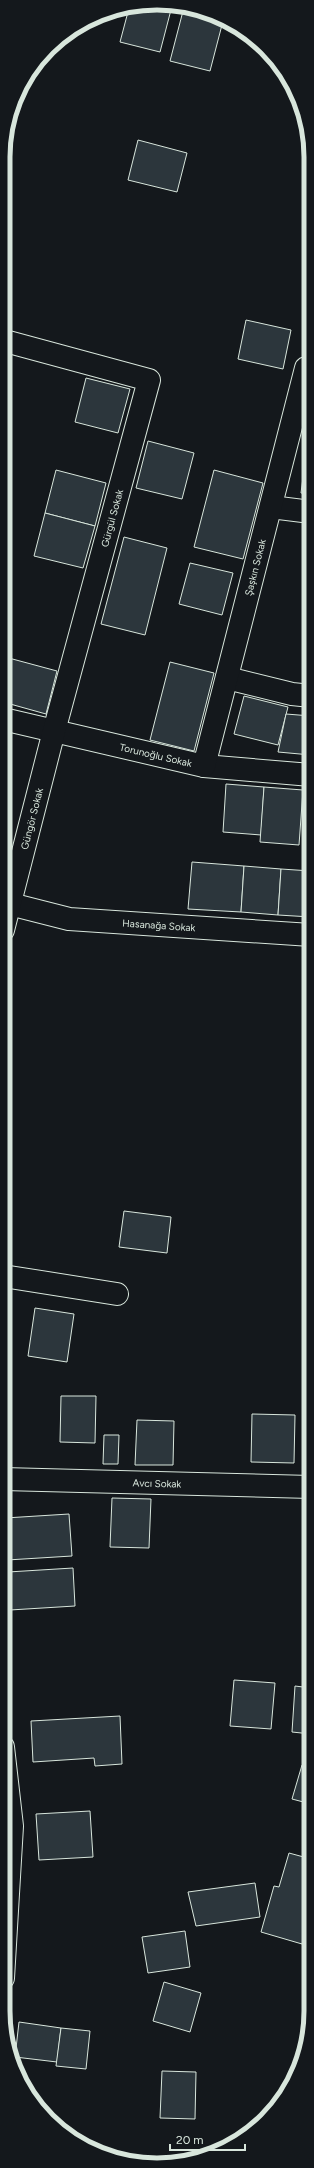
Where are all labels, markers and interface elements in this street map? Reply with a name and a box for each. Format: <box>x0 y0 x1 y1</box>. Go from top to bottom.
street label: Gürgül Sokak <box>98 488 126 549</box>
street label: Şaşkın Sokak <box>242 538 269 597</box>
street label: Torunoğlu Sokak <box>118 740 193 770</box>
street label: Güngör Sokak <box>18 786 46 851</box>
street label: Hasanağa Sokak <box>122 917 196 934</box>
street label: Avcı Sokak <box>132 1476 182 1491</box>
scale bar <box>170 2126 245 2152</box>
text: 20 m <box>176 2133 204 2147</box>

